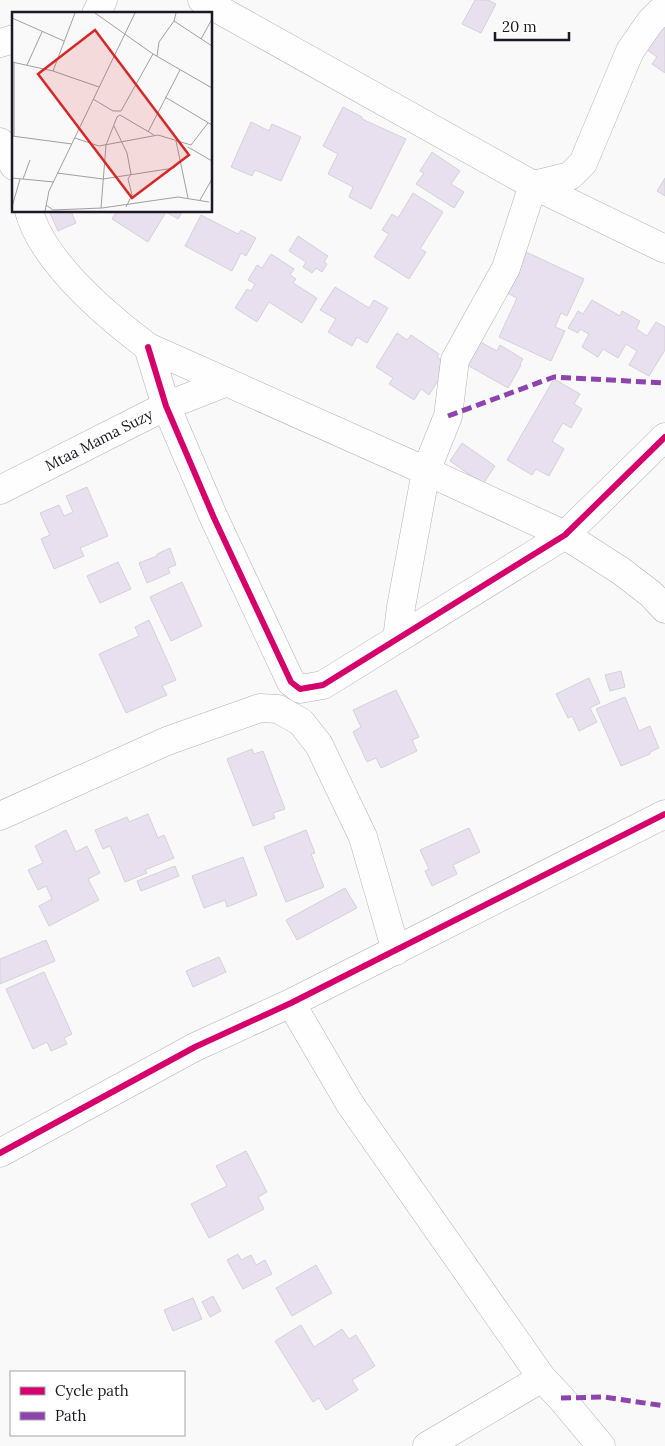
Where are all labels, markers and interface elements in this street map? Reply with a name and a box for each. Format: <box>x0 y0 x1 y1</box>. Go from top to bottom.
scale bar <box>495 10 569 42</box>
inset map <box>12 12 212 212</box>
text: 20 m <box>502 17 537 36</box>
street label: Mtaa Mama Suzy <box>42 404 156 475</box>
legend <box>10 1371 185 1436</box>
text: Cycle path <box>55 1381 129 1400</box>
text: Path <box>55 1406 86 1425</box>

